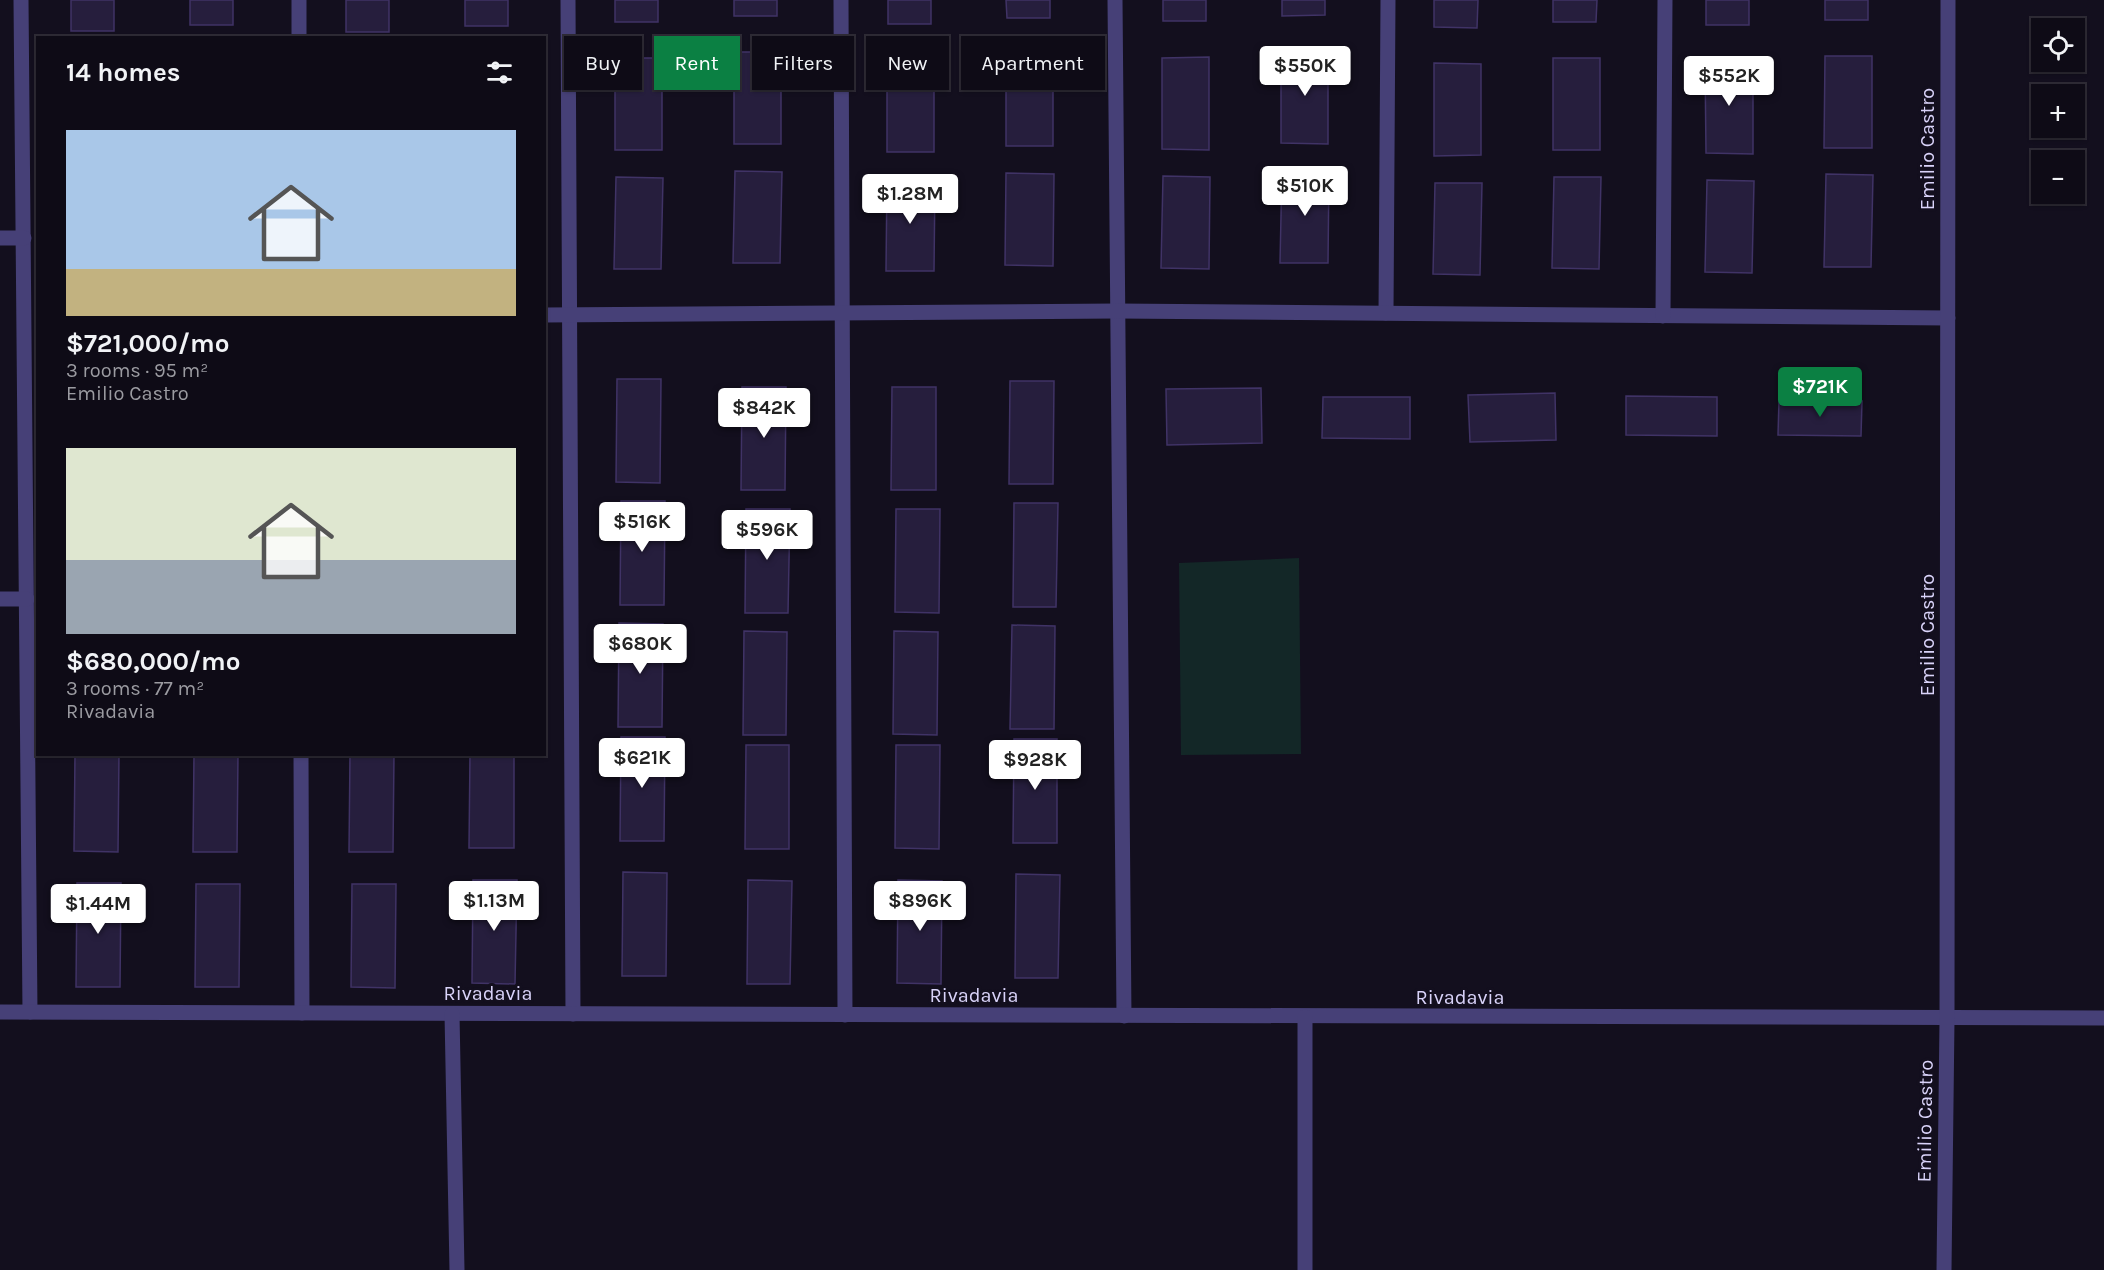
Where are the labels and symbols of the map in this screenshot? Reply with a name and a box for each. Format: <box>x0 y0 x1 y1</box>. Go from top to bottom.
pin: $550K <box>1263 46 1347 97</box>
pin: $552K <box>1687 56 1771 107</box>
street label: Emilio Castro <box>1916 88 1939 210</box>
pin: $510K <box>1263 166 1347 217</box>
pin: $1.28M <box>861 174 959 225</box>
pin: $721K <box>1778 367 1862 418</box>
pin: $842K <box>722 388 806 439</box>
pin: $516K <box>600 502 684 553</box>
pin: $596K <box>725 510 809 561</box>
street label: Emilio Castro <box>1916 574 1939 696</box>
pin: $680K <box>598 624 682 675</box>
pin: $621K <box>600 738 684 789</box>
pin: $928K <box>993 740 1077 791</box>
pin: $1.13M <box>445 881 543 932</box>
pin: $896K <box>878 881 962 932</box>
pin: $1.44M <box>49 884 147 935</box>
street label: Rivadavia <box>443 982 533 1005</box>
street label: Rivadavia <box>929 984 1019 1007</box>
street label: Rivadavia <box>1415 986 1505 1009</box>
street label: Emilio Castro <box>1912 1059 1938 1183</box>

